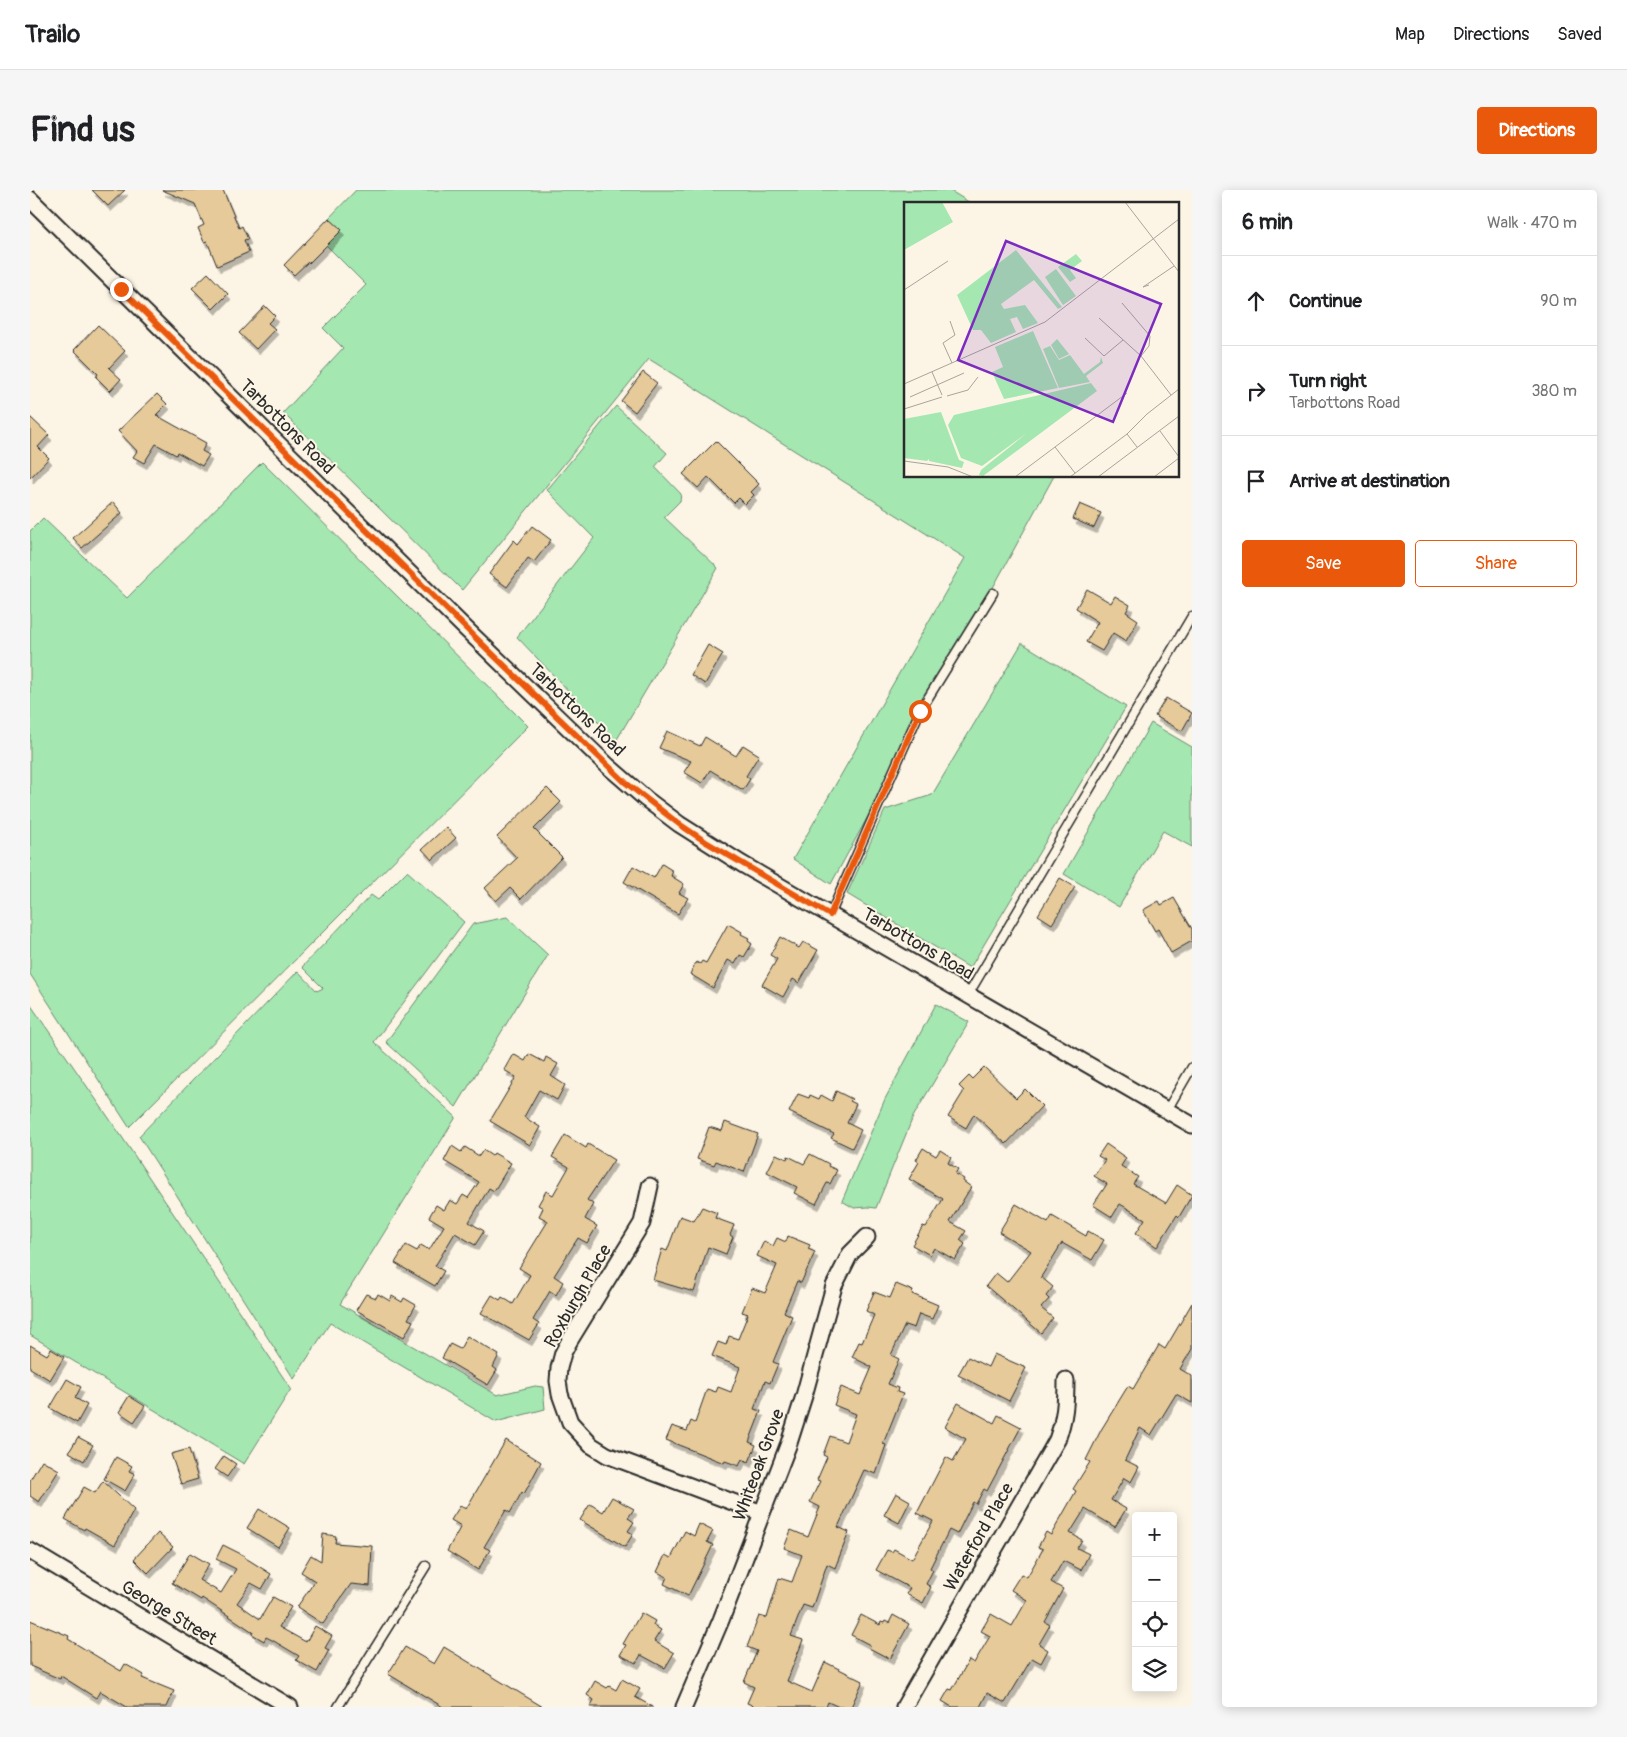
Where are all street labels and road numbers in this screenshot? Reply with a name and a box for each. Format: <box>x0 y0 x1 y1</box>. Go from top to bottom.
street label: Tarbottons Road <box>235 375 339 479</box>
street label: Tarbottons Road <box>524 658 630 762</box>
street label: Tarbottons Road <box>858 903 978 985</box>
street label: Roxburgh Place <box>539 1240 617 1352</box>
street label: Whiteoak Grove <box>728 1406 790 1524</box>
street label: Waterford Place <box>939 1479 1019 1595</box>
street label: George Street <box>117 1575 222 1651</box>

